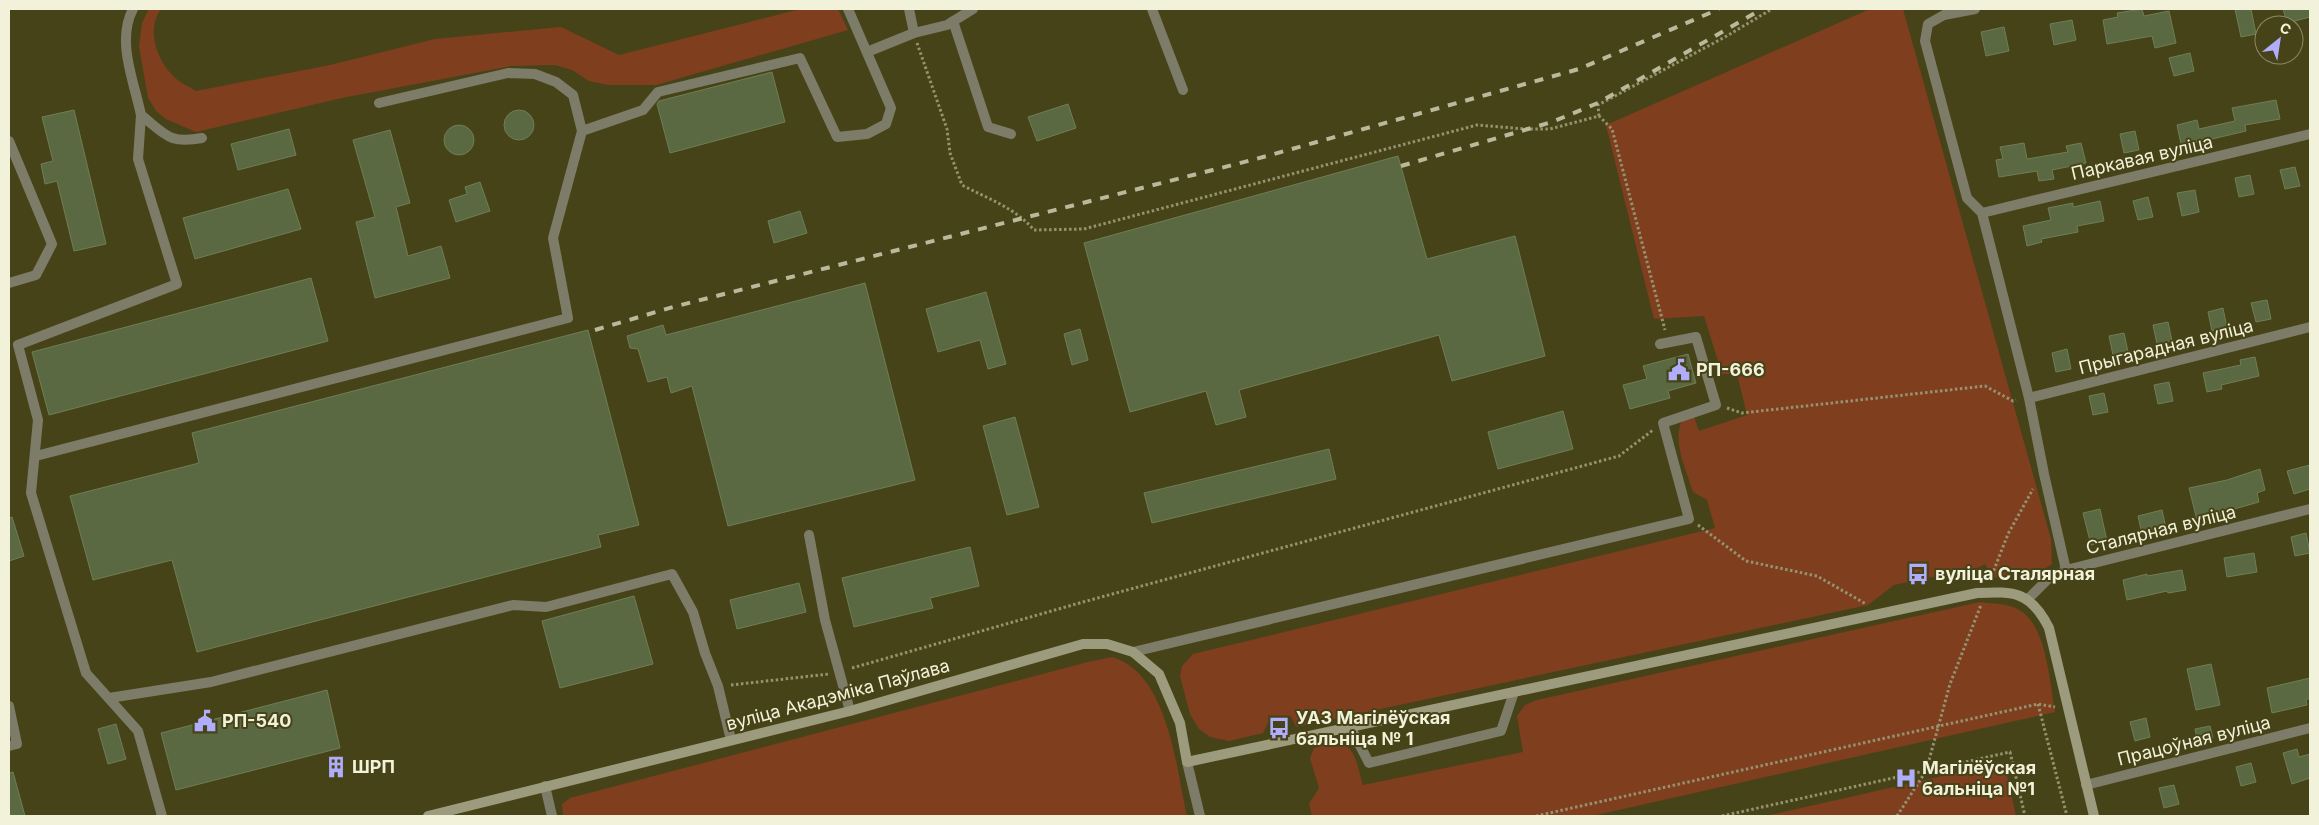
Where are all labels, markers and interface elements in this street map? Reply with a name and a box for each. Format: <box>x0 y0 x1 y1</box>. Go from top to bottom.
north arrow <box>2254 15 2304 65</box>
text: С <box>2277 18 2294 38</box>
street label: Паркавая вуліца <box>2069 131 2215 184</box>
street label: Прыгарадная вуліца <box>2076 315 2255 378</box>
public building icon: РП-666 <box>1666 357 1692 383</box>
place label: РП-666 <box>1696 359 1765 380</box>
street label: Сталярная вуліца <box>2084 501 2238 558</box>
bus stop icon: вуліца Сталярная <box>1905 561 1931 587</box>
place label: вуліца Сталярная <box>1935 563 2095 584</box>
street label: вуліца Акадэміка Паўлава <box>724 655 952 734</box>
place label: УАЗ Магілёўская бальніца № 1 <box>1296 707 1451 749</box>
public building icon: РП-540 <box>192 708 218 734</box>
place label: РП-540 <box>222 710 291 731</box>
street label: Працоўная вуліца <box>2115 711 2273 770</box>
bus stop icon: УАЗ Магілёўская бальніца № 1 <box>1266 715 1292 741</box>
building icon: ШРП <box>323 754 349 780</box>
place label: ШРП <box>352 756 395 777</box>
place label: Магілёўская бальніца №1 <box>1922 757 2036 799</box>
hospital icon: Магілёўская бальніца №1 <box>1893 765 1919 791</box>

